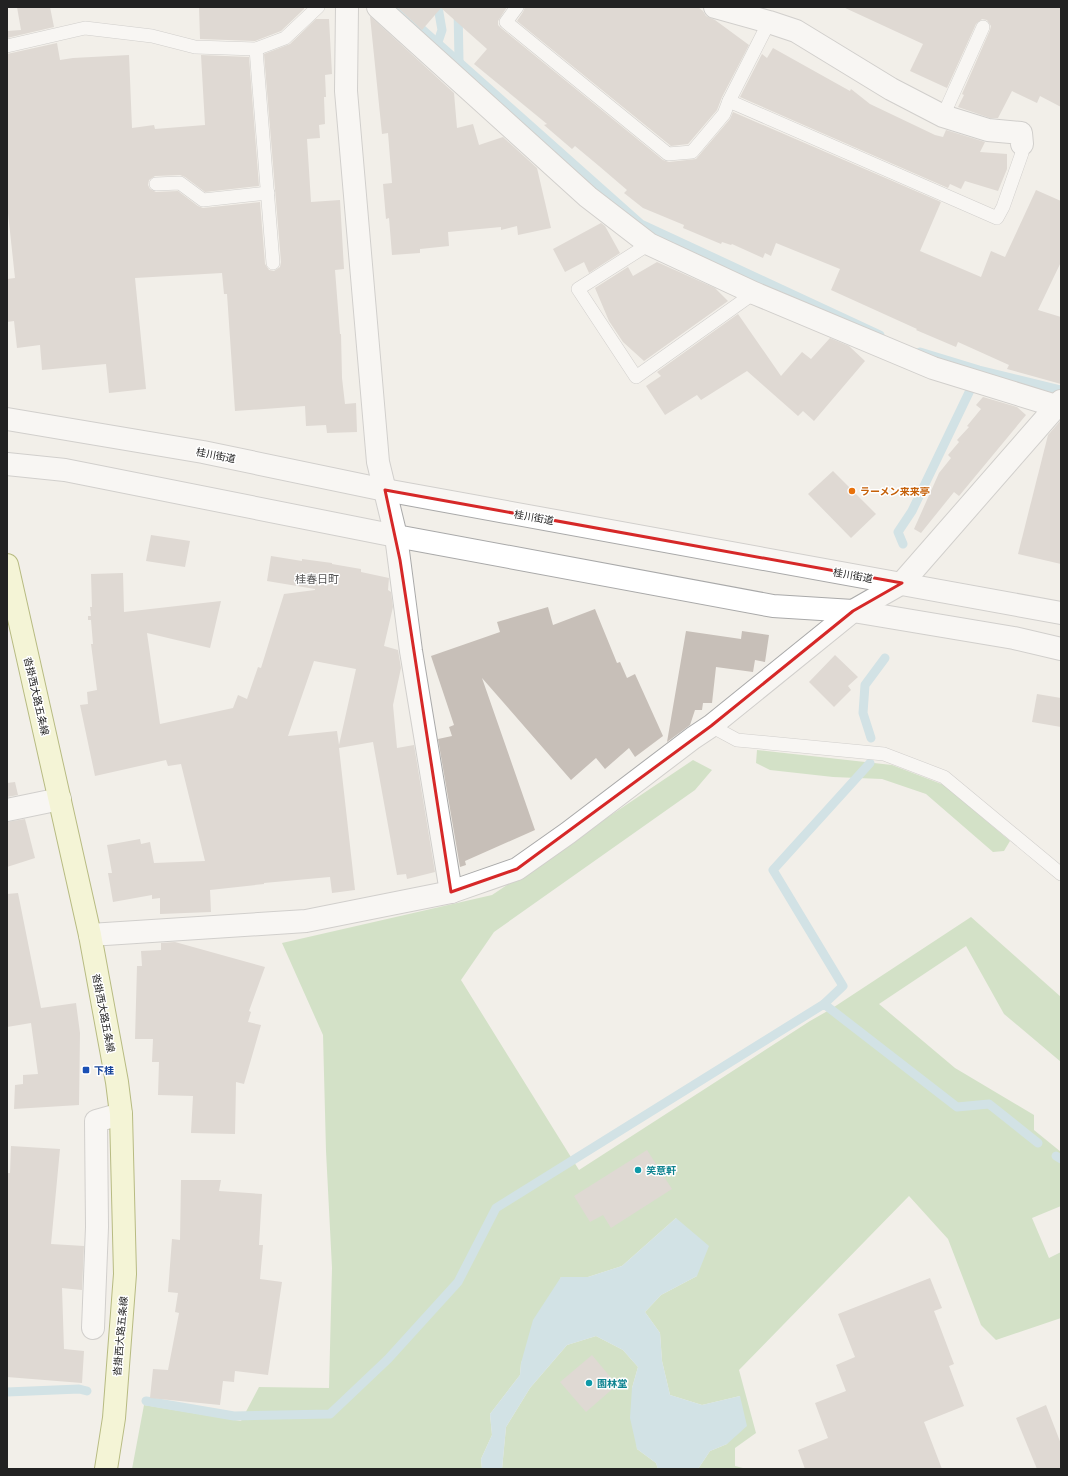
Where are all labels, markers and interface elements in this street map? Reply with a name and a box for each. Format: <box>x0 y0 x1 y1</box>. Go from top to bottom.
street label: 桂川街道 <box>195 445 237 466</box>
place label: ラーメン来来亭 <box>860 485 930 498</box>
marker: ラーメン来来亭 <box>847 486 857 496</box>
street label: 桂川街道 <box>513 508 555 527</box>
street label: 桂川街道 <box>832 566 874 585</box>
district label: 桂春日町 <box>295 572 339 586</box>
street label: 沓掛西大路五条線 <box>21 656 52 737</box>
street label: 沓掛西大路五条線 <box>89 973 118 1054</box>
place label: 下桂 <box>94 1064 114 1077</box>
marker: 下桂 <box>81 1065 91 1075</box>
place label: 笑意軒 <box>646 1164 676 1177</box>
marker: 笑意軒 <box>633 1165 643 1175</box>
street label: 沓掛西大路五条線 <box>111 1296 130 1376</box>
place label: 園林堂 <box>597 1377 627 1390</box>
marker: 園林堂 <box>584 1378 594 1388</box>

